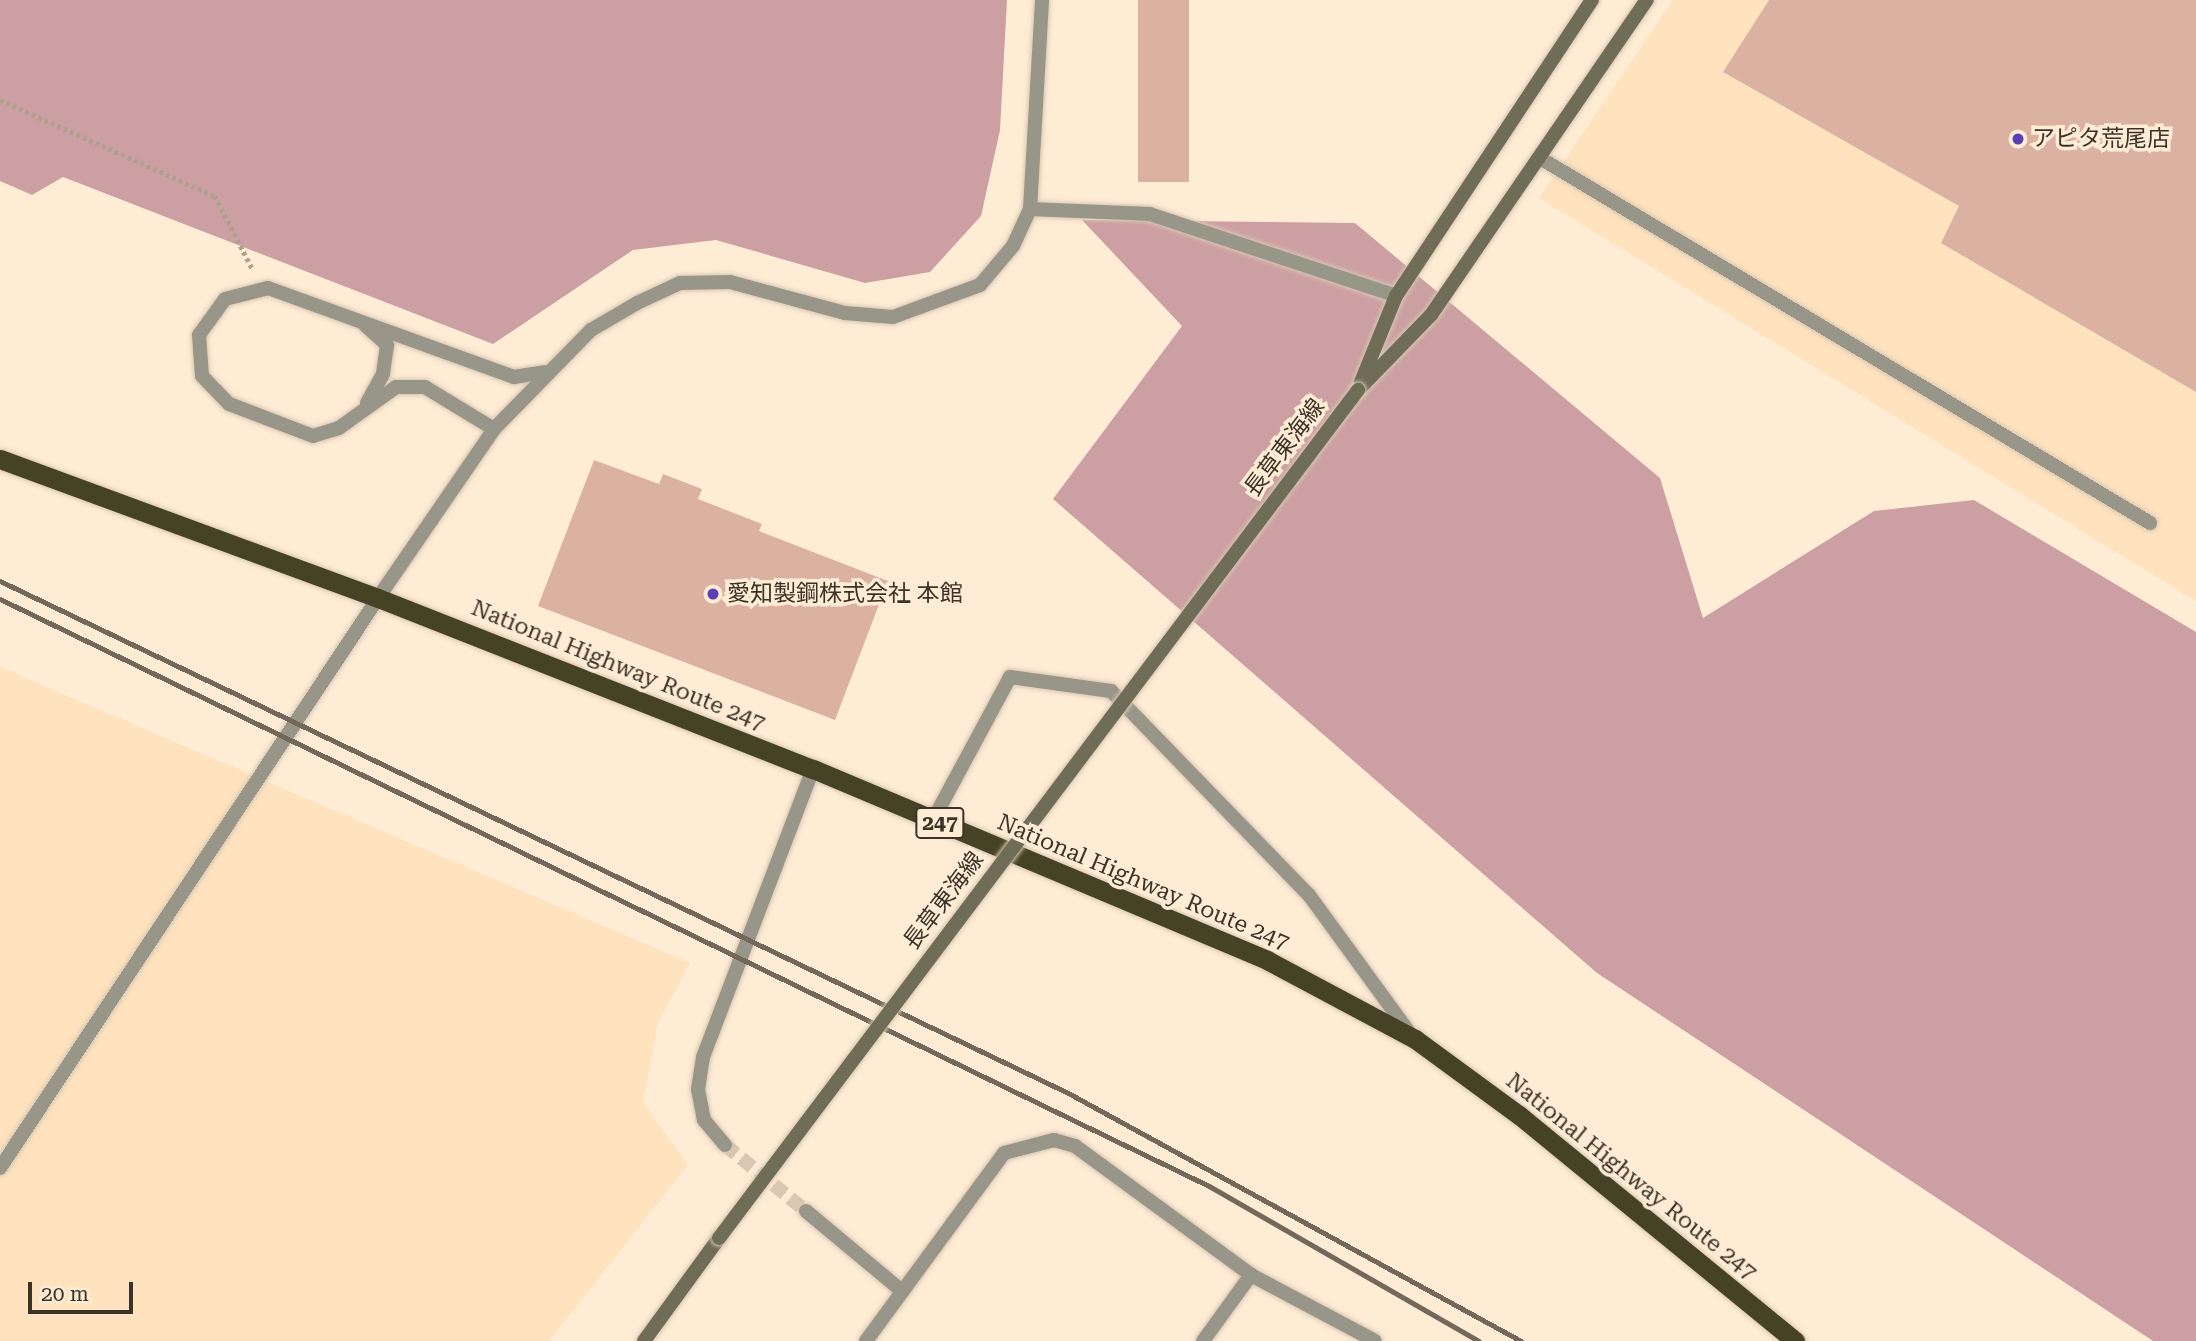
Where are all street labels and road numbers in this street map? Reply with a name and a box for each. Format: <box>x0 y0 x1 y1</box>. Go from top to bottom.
street label: 長草東海線 <box>1239 394 1331 502</box>
street label: National Highway Route 247 <box>467 594 769 738</box>
road number: 247 <box>914 806 966 840</box>
street label: National Highway Route 247 <box>993 809 1293 957</box>
street label: 長草東海線 <box>898 847 990 955</box>
street label: National Highway Route 247 <box>1500 1067 1762 1287</box>

